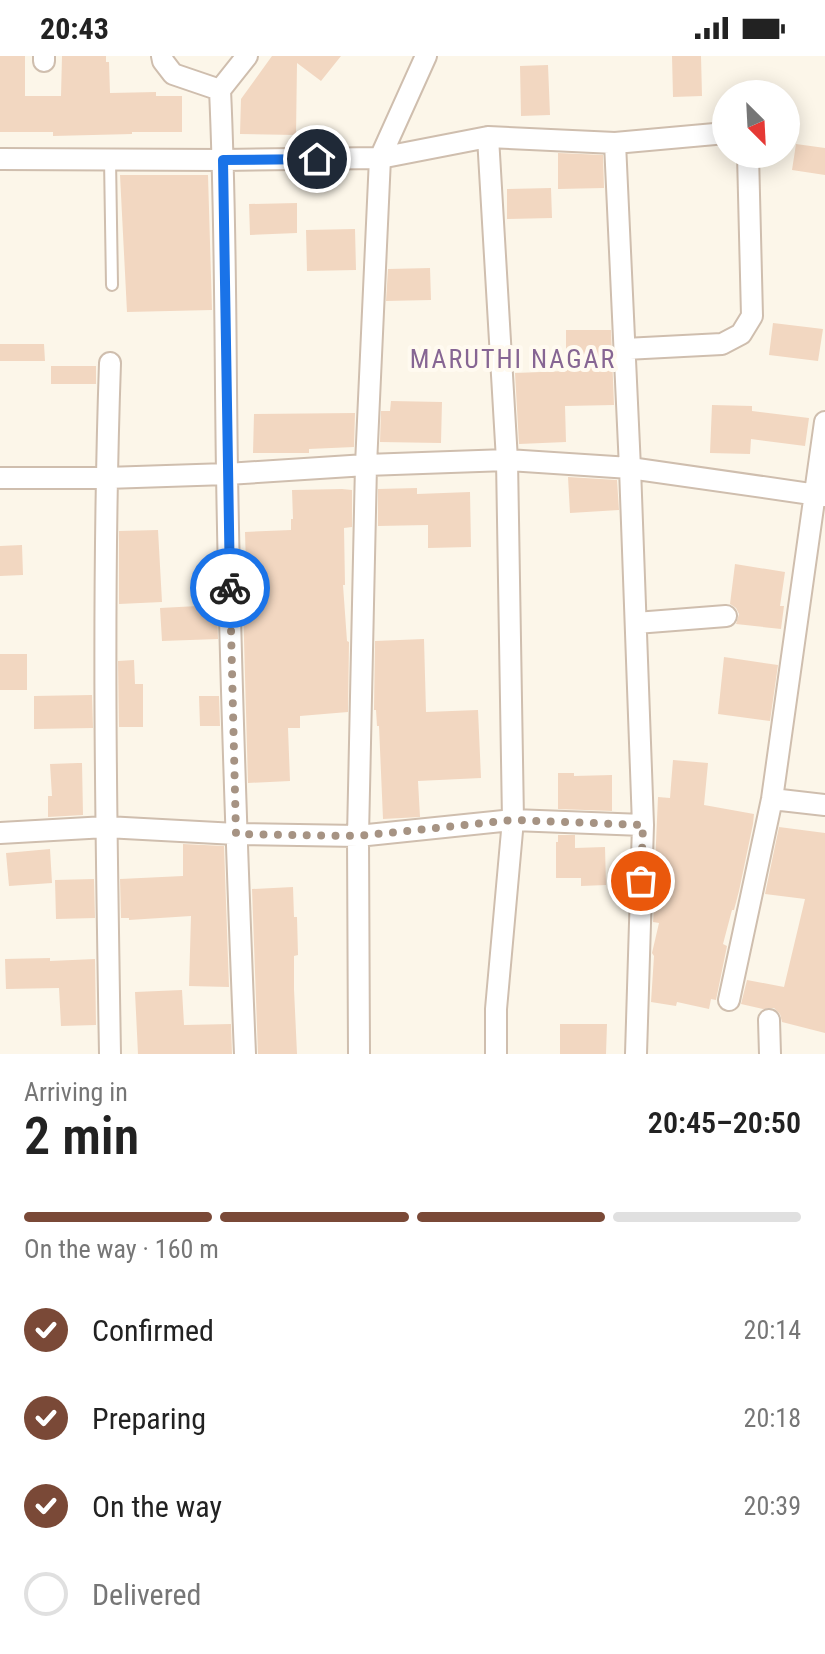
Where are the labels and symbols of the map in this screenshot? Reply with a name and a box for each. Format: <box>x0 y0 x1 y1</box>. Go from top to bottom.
north arrow <box>712 80 800 168</box>
pin <box>283 125 351 193</box>
district label: MARUTHI NAGAR <box>410 344 616 374</box>
courier <box>190 548 270 628</box>
pin <box>607 847 675 915</box>

